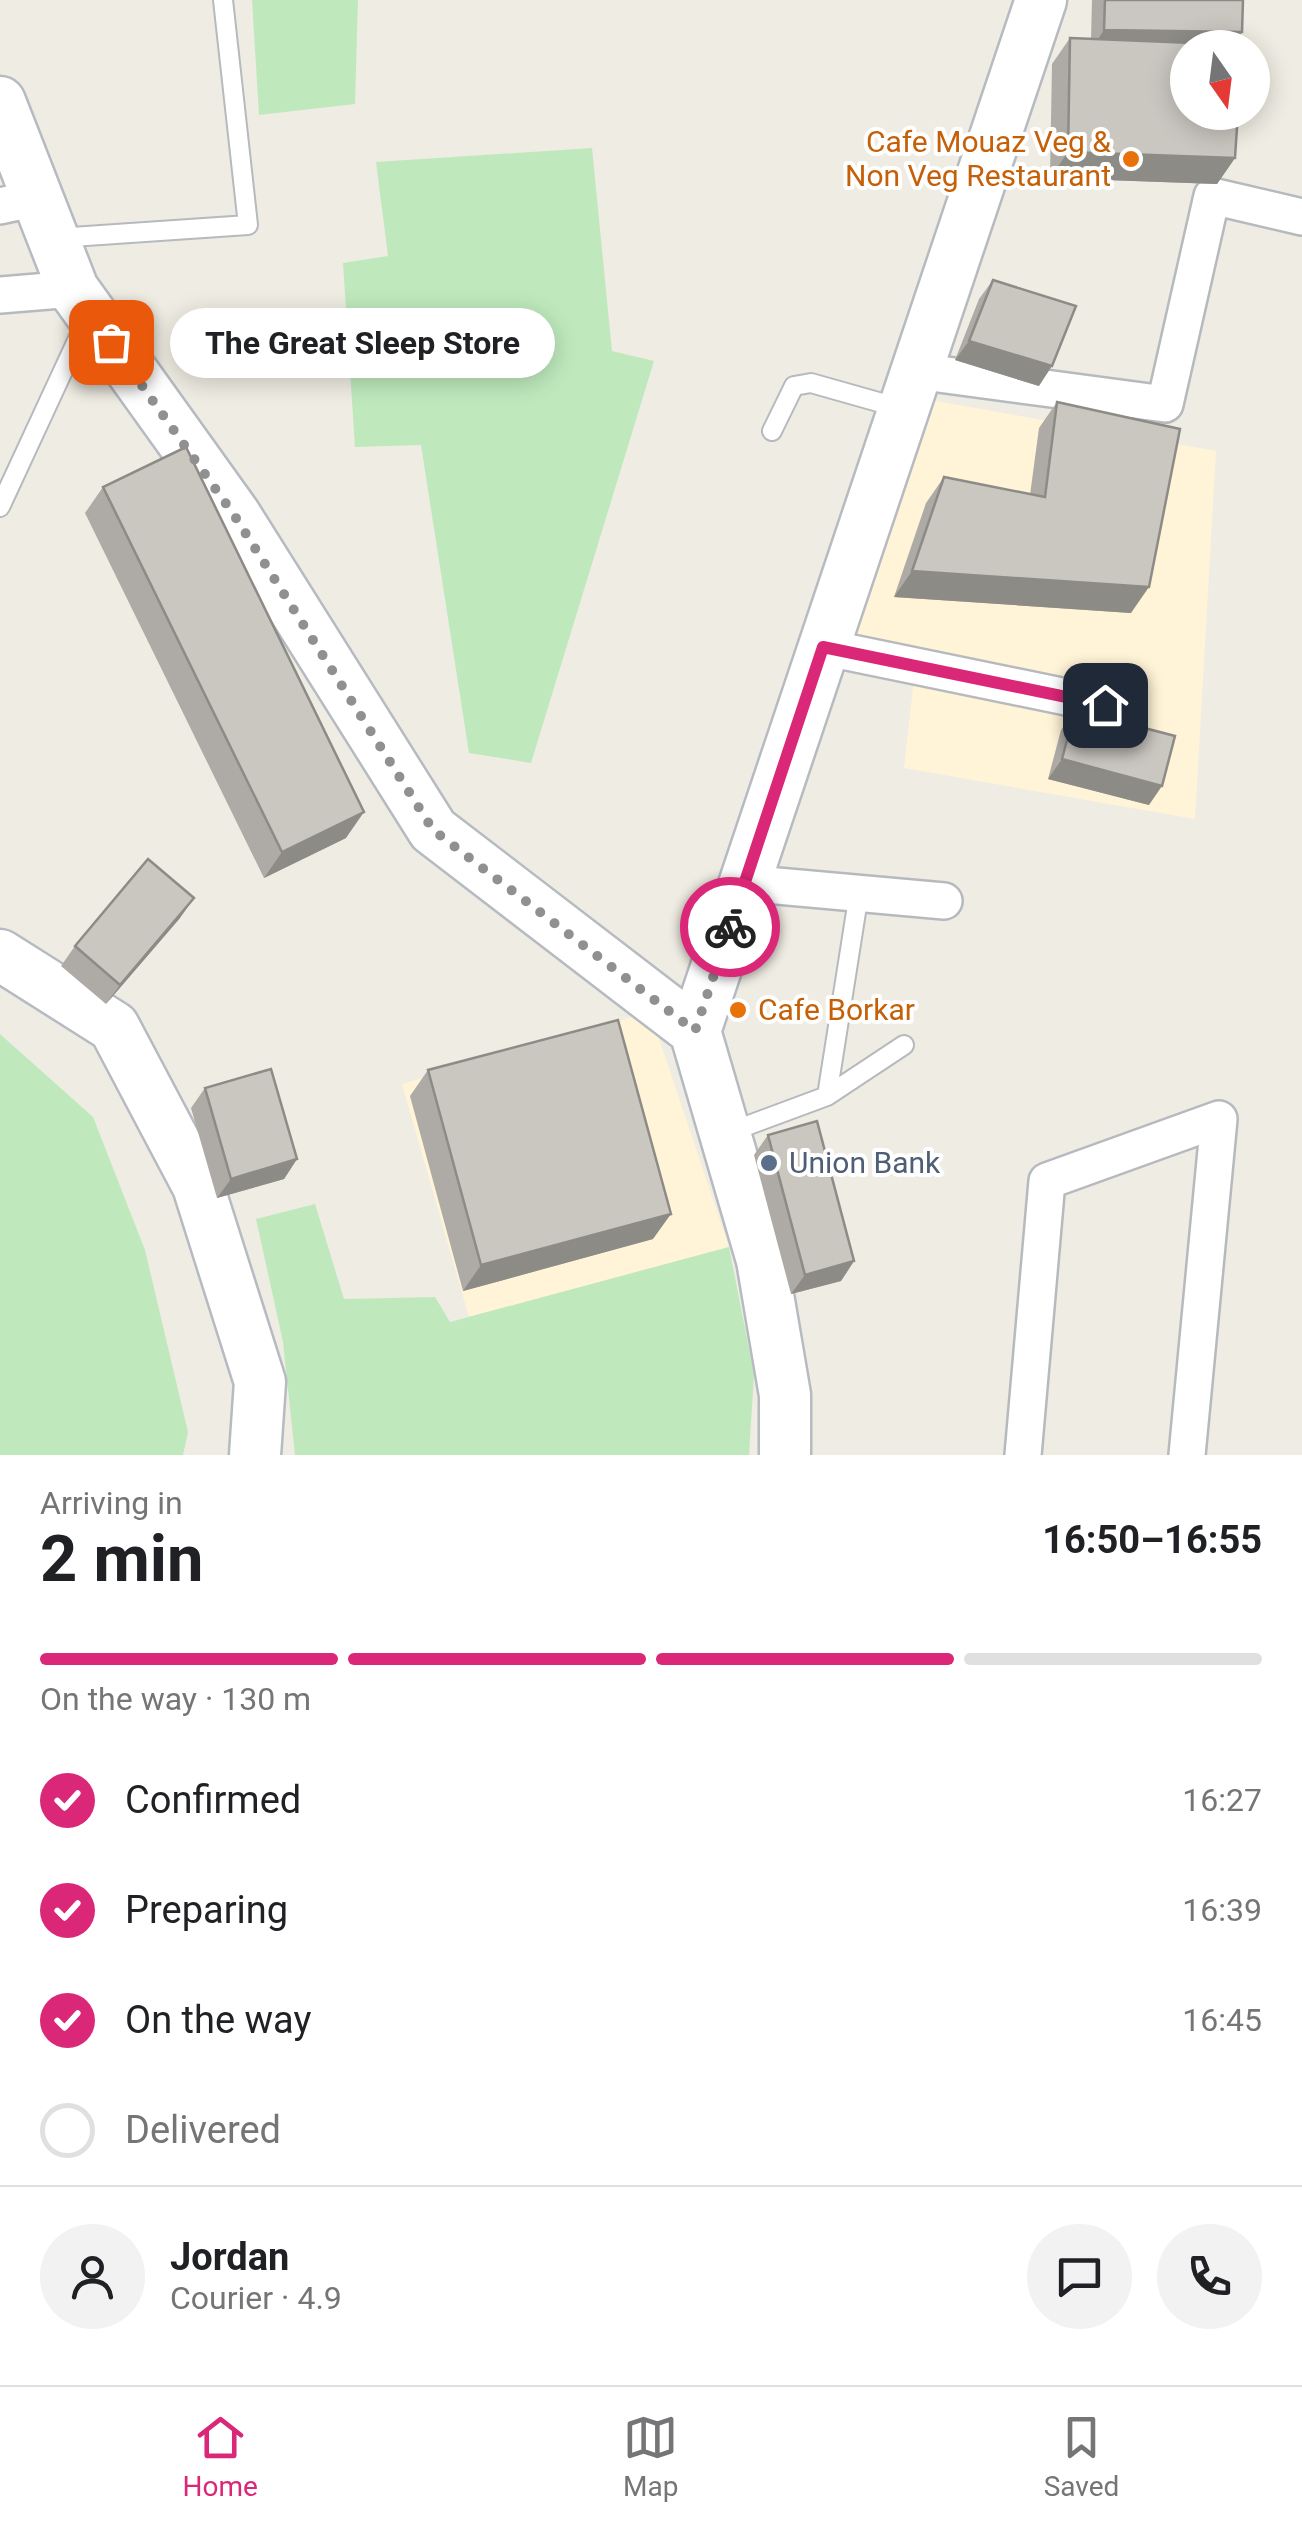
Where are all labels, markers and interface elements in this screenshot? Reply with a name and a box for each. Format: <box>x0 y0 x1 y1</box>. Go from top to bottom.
north arrow <box>1170 30 1270 130</box>
map controls <box>1170 30 1270 130</box>
place label: Cafe Mouaz Veg & Non Veg Restaurant <box>845 124 1111 193</box>
marker: Cafe Mouaz Veg & Non Veg Restaurant <box>1120 148 1142 170</box>
pin <box>69 300 154 385</box>
callout: The Great Sleep Store <box>171 307 556 377</box>
icon: bag <box>84 315 139 370</box>
text: The Great Sleep Store <box>205 324 520 362</box>
pin <box>1063 663 1148 748</box>
icon: home <box>1078 678 1133 733</box>
courier <box>680 877 780 977</box>
icon: bike <box>703 900 758 955</box>
place label: Cafe Borkar <box>758 992 915 1027</box>
marker: Cafe Borkar <box>727 999 749 1021</box>
place label: Union Bank <box>789 1145 941 1180</box>
marker: Union Bank <box>758 1152 780 1174</box>
text: Arriving in <box>40 1484 183 1522</box>
text: 16:50–16:55 <box>1042 1518 1262 1562</box>
text: 2 min <box>40 1521 203 1597</box>
text: On the way · 130 m <box>40 1680 311 1718</box>
icon: check <box>40 1773 95 1828</box>
text: Confirmed <box>125 1778 301 1822</box>
text: 16:27 <box>1182 1781 1262 1819</box>
icon: check <box>40 1883 95 1938</box>
text: Preparing <box>125 1888 288 1932</box>
text: 16:39 <box>1182 1891 1262 1929</box>
icon: check <box>40 1993 95 2048</box>
text: On the way <box>125 1998 311 2042</box>
text: 16:45 <box>1182 2001 1262 2039</box>
text: Delivered <box>125 2108 281 2152</box>
button: person <box>40 2224 145 2329</box>
button: chat <box>1027 2224 1132 2329</box>
button: phone <box>1157 2224 1262 2329</box>
text: Jordan <box>170 2235 289 2279</box>
text: Courier · 4.9 <box>170 2279 342 2317</box>
tab: Home <box>183 2410 258 2503</box>
tab: Map <box>623 2410 679 2503</box>
tab: Saved <box>1044 2410 1119 2503</box>

